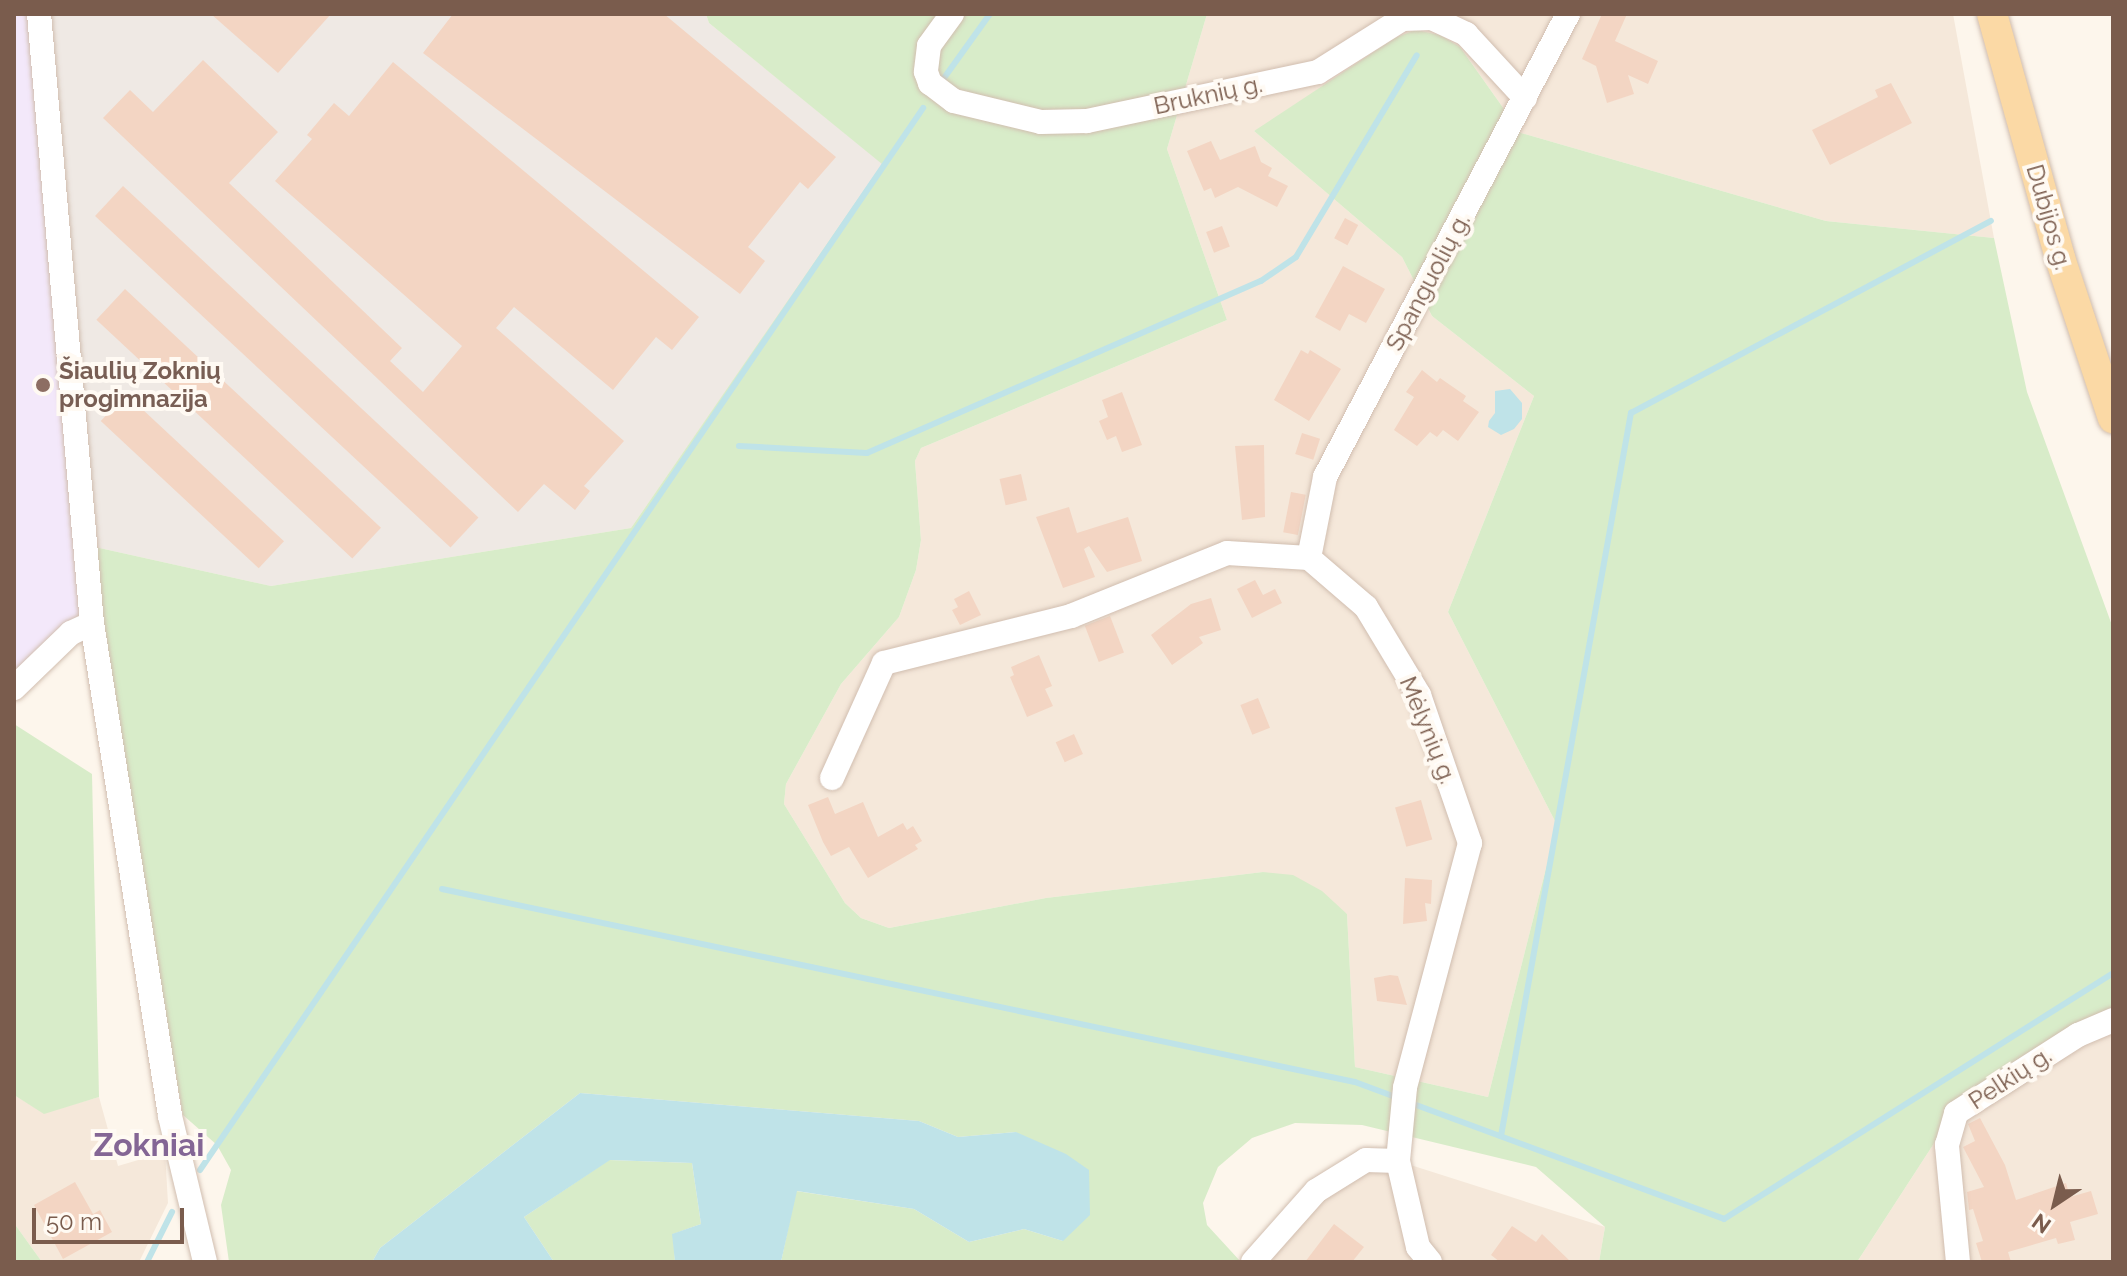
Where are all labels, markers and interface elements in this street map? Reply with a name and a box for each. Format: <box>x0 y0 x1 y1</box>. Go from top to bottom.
street label: Bruknių g. <box>1151 69 1265 121</box>
street label: Dubijos g. <box>2020 161 2078 273</box>
street label: Spanguolių g. <box>1380 208 1476 356</box>
place label: Šiaulių Zoknių progimnazija <box>59 357 221 413</box>
marker: Šiaulių Zoknių progimnazija <box>34 376 52 394</box>
street label: Mėlynių g. <box>1393 672 1463 788</box>
street label: Pelkių g. <box>1963 1041 2057 1115</box>
district label: Zokniai <box>94 1126 204 1164</box>
north arrow <box>2015 1164 2095 1244</box>
scale bar <box>36 1192 188 1242</box>
text: 50 m <box>46 1207 102 1236</box>
text: N <box>2027 1208 2056 1239</box>

